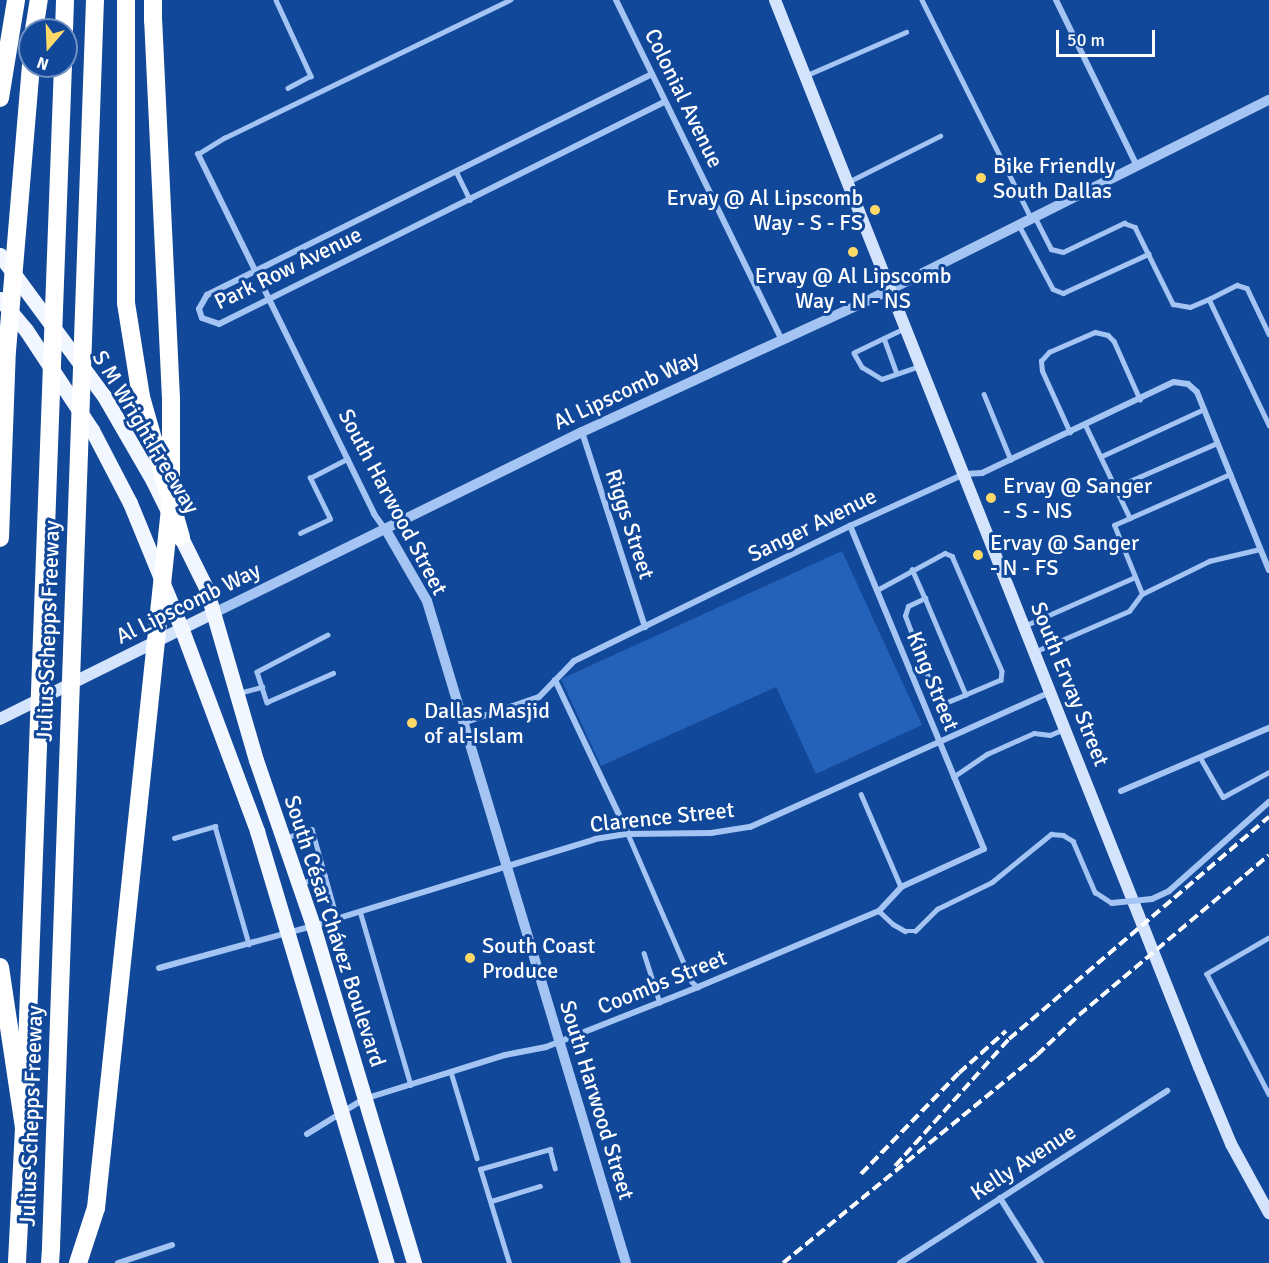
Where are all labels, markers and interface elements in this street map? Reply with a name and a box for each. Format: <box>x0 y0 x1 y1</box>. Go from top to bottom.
north arrow <box>18 18 78 78</box>
scale bar <box>1059 18 1158 56</box>
street label: Colonial Avenue <box>639 24 729 172</box>
text: 50 m <box>1067 29 1105 51</box>
text: N <box>34 52 51 74</box>
place label: Bike Friendly South Dallas <box>993 152 1115 204</box>
marker: Bike Friendly South Dallas <box>974 171 988 185</box>
place label: Ervay @ Al Lipscomb Way - S - FS <box>666 184 863 236</box>
marker: Ervay @ Al Lipscomb Way - S - FS <box>868 203 882 217</box>
street label: Park Row Avenue <box>210 221 366 315</box>
marker: Ervay @ Al Lipscomb Way - N - NS <box>846 245 860 259</box>
place label: Ervay @ Al Lipscomb Way - N - NS <box>755 262 951 314</box>
street label: Al Lipscomb Way <box>549 345 703 435</box>
street label: S M Wright Freeway <box>87 346 205 518</box>
street label: South Harwood Street <box>333 404 453 600</box>
street label: Riggs Street <box>600 466 660 582</box>
place label: Ervay @ Sanger - S - NS <box>1003 472 1152 524</box>
street label: Sanger Avenue <box>743 483 881 567</box>
marker: Ervay @ Sanger - S - NS <box>984 491 998 505</box>
street label: Julius Schepps Freeway <box>31 520 65 742</box>
place label: Ervay @ Sanger - N - FS <box>990 529 1139 580</box>
marker: Ervay @ Sanger - N - FS <box>971 548 985 562</box>
street label: Al Lipscomb Way <box>111 557 265 649</box>
street label: South Ervay Street <box>1025 598 1115 770</box>
street label: King Street <box>901 627 965 735</box>
place label: Dallas Masjid of al-Islam <box>424 697 550 748</box>
marker: Dallas Masjid of al-Islam <box>405 716 419 730</box>
street label: South César Chávez Boulevard <box>279 792 391 1070</box>
street label: Clarence Street <box>589 796 735 838</box>
place label: South Coast Produce <box>482 932 595 984</box>
street label: Coombs Street <box>594 944 730 1020</box>
marker: South Coast Produce <box>463 951 477 965</box>
street label: South Harwood Street <box>554 997 640 1203</box>
street label: Julius Schepps Freeway <box>14 1005 48 1227</box>
street label: Kelly Avenue <box>965 1118 1081 1206</box>

